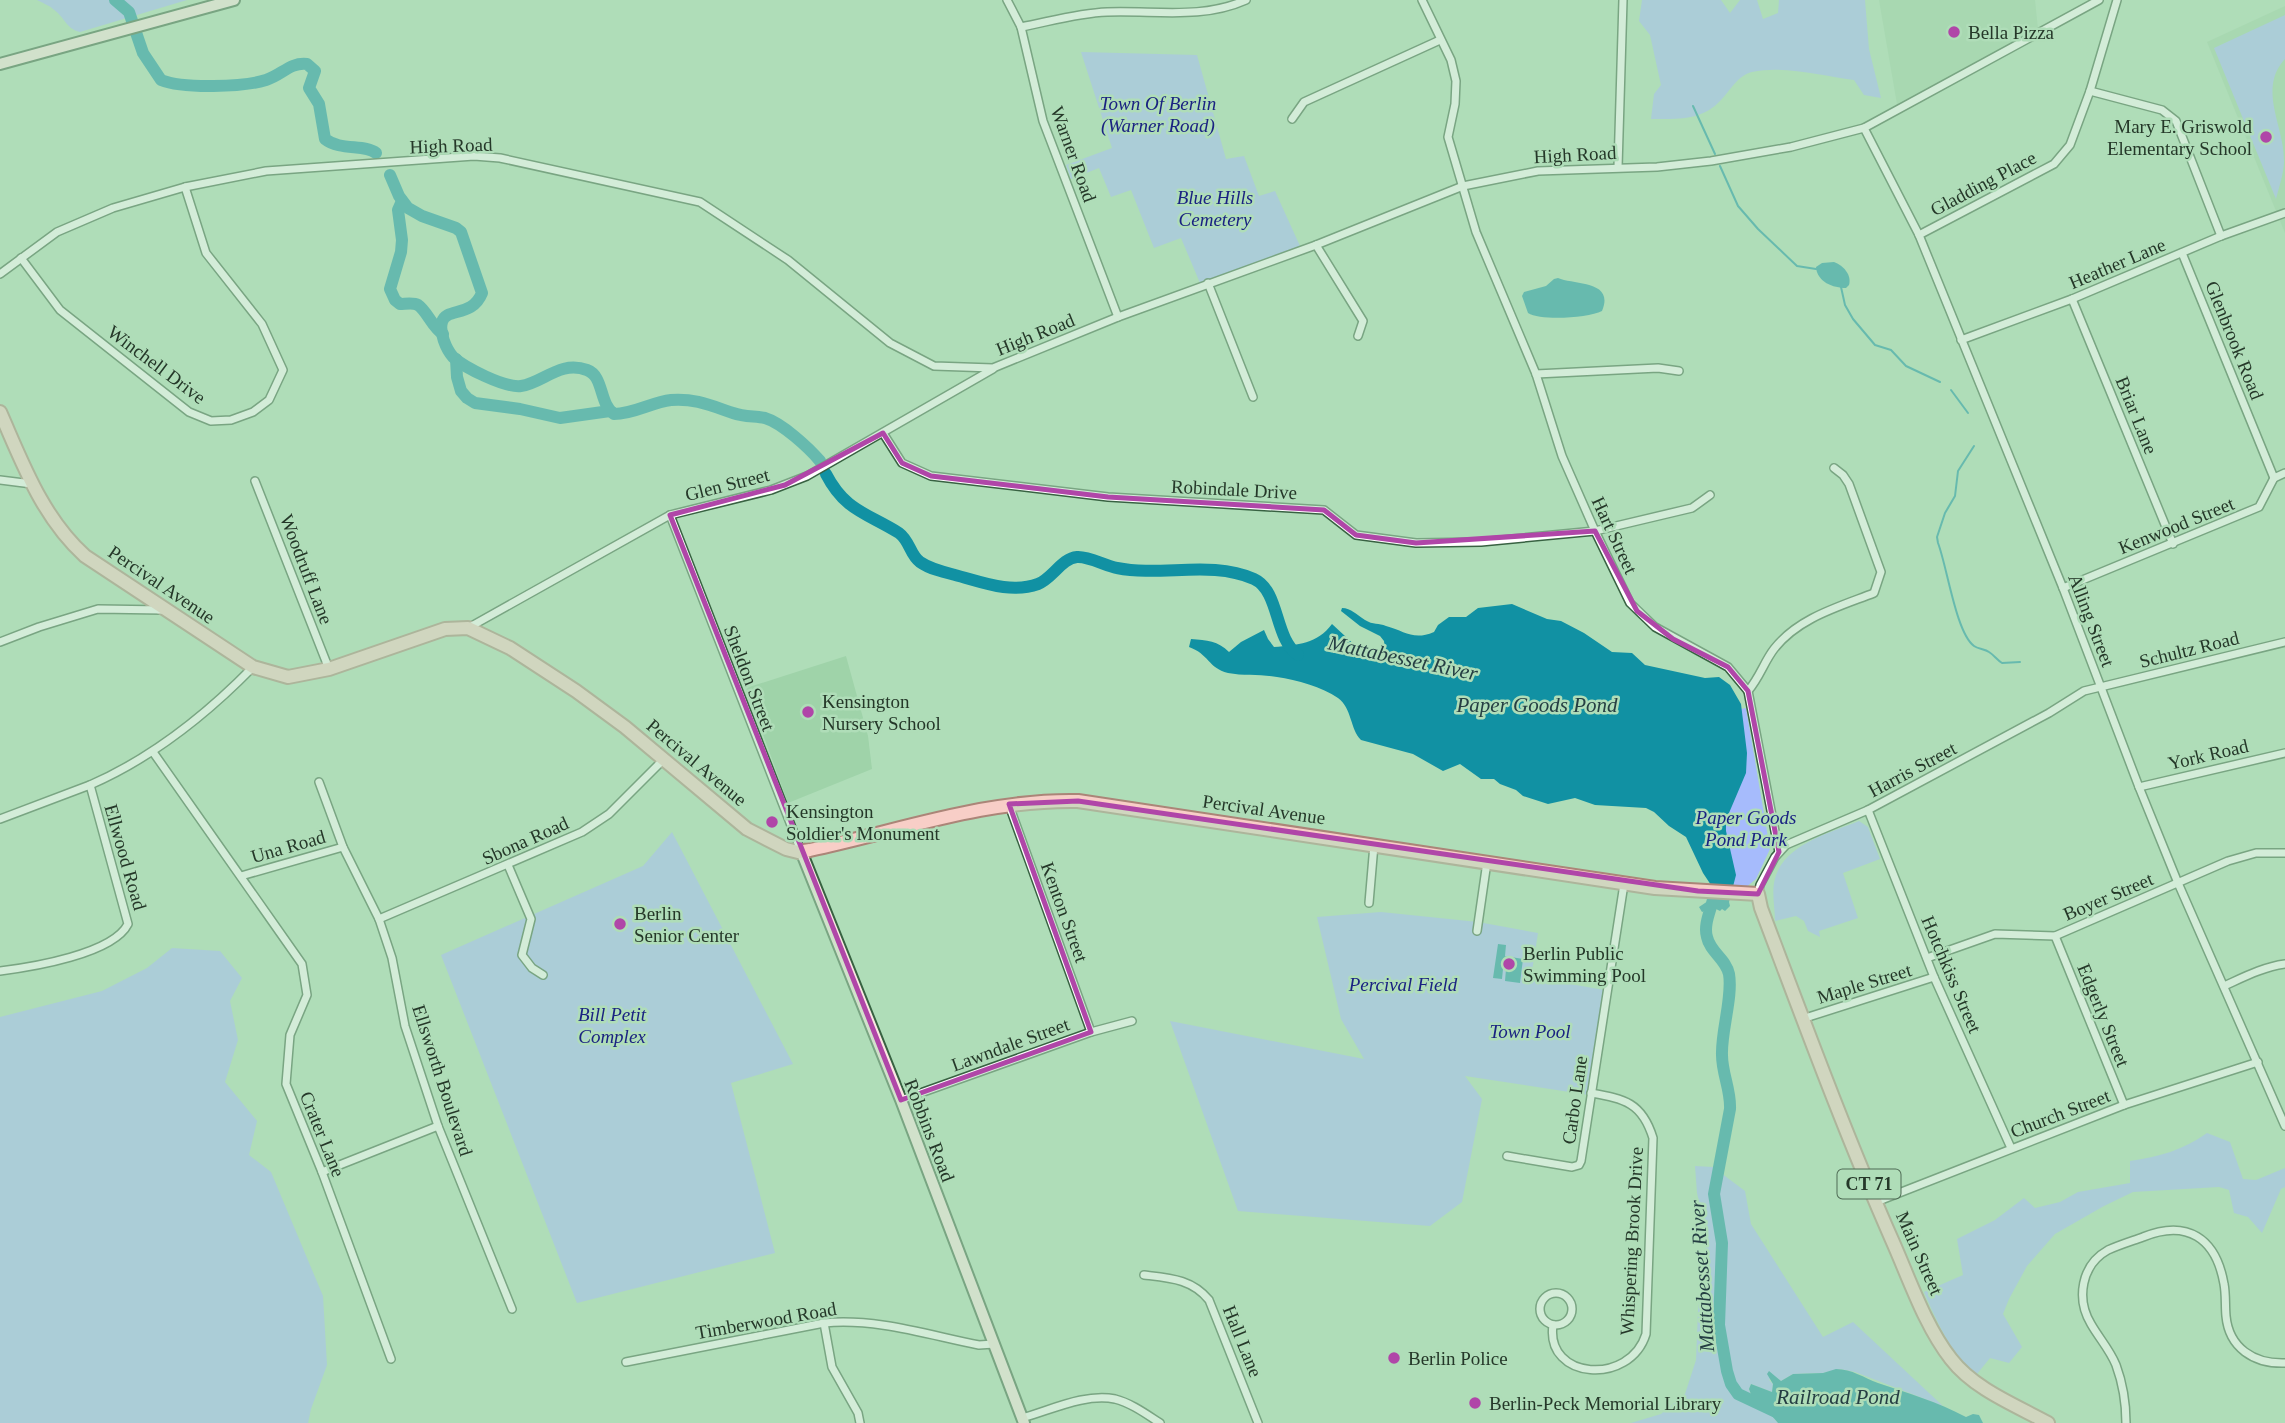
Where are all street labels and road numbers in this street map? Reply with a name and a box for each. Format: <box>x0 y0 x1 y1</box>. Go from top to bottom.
street label: Warner Road <box>1047 103 1101 205</box>
street label: High Road <box>409 134 493 157</box>
street label: High Road <box>1533 142 1617 167</box>
street label: Gladding Place <box>1927 147 2040 220</box>
street label: Heather Lane <box>2066 234 2169 293</box>
street label: Glenbrook Road <box>2201 278 2268 403</box>
street label: High Road <box>993 309 1078 360</box>
street label: Winchell Drive <box>104 321 210 408</box>
street label: Briar Lane <box>2111 373 2162 457</box>
street label: Glen Street <box>683 464 772 505</box>
street label: Robindale Drive <box>1170 476 1297 503</box>
street label: Kenwood Street <box>2115 492 2238 558</box>
street label: Hart Street <box>1588 493 1642 578</box>
street label: Woodruff Lane <box>276 511 337 627</box>
street label: Percival Avenue <box>105 541 219 628</box>
street label: Alling Street <box>2064 571 2119 670</box>
street label: Sheldon Street <box>720 622 780 735</box>
street label: Schultz Road <box>2137 627 2242 672</box>
street label: Percival Avenue <box>643 715 751 810</box>
street label: York Road <box>2166 735 2251 774</box>
street label: Harris Street <box>1865 737 1960 801</box>
street label: Percival Avenue <box>1201 790 1327 828</box>
street label: Ellwood Road <box>100 802 151 913</box>
street label: Sbona Road <box>479 812 572 869</box>
street label: Una Road <box>248 826 328 867</box>
street label: Kenton Street <box>1037 859 1093 966</box>
street label: Boyer Street <box>2060 868 2157 925</box>
street label: Hotchkiss Street <box>1917 913 1986 1037</box>
street label: Maple Street <box>1814 959 1915 1008</box>
street label: Edgerly Street <box>2073 961 2134 1070</box>
street label: Ellsworth Boulevard <box>408 1002 477 1159</box>
street label: Lawndale Street <box>948 1013 1073 1076</box>
street label: Carbo Lane <box>1558 1054 1591 1146</box>
street label: Robbins Road <box>900 1076 959 1185</box>
street label: Church Street <box>2007 1085 2114 1142</box>
street label: Crater Lane <box>296 1088 349 1180</box>
street label: Whispering Brook Drive <box>1616 1146 1647 1336</box>
road number: CT 71 <box>1838 1170 1900 1198</box>
street label: Main Street <box>1892 1208 1948 1299</box>
street label: Timberwood Road <box>694 1298 838 1343</box>
street label: Hall Lane <box>1219 1302 1266 1380</box>

